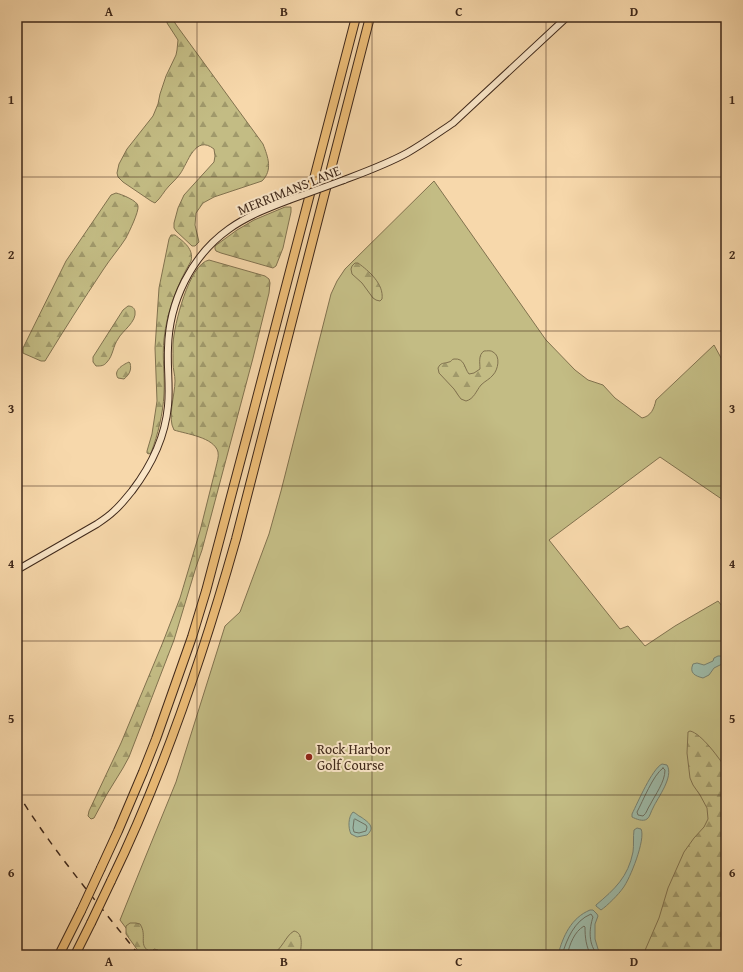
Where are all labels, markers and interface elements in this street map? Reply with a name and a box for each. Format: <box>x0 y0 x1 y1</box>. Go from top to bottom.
text: A <box>105 2 114 21</box>
text: B <box>280 2 288 21</box>
text: C <box>455 2 463 21</box>
text: D <box>630 2 638 21</box>
text: 1 <box>8 90 14 109</box>
text: 1 <box>729 90 735 109</box>
street label: MERRIMANS LANE <box>234 160 344 220</box>
text: 2 <box>8 245 15 264</box>
text: 2 <box>729 245 736 264</box>
text: 3 <box>8 399 14 418</box>
text: 3 <box>729 399 735 418</box>
text: 4 <box>8 554 15 573</box>
text: 4 <box>729 554 736 573</box>
text: 5 <box>8 709 15 728</box>
text: 5 <box>729 709 736 728</box>
place label: Rock Harbor Golf Course <box>317 739 390 775</box>
marker: Rock Harbor Golf Course <box>304 752 314 762</box>
text: 6 <box>8 863 15 882</box>
text: 6 <box>729 863 736 882</box>
text: A <box>105 952 114 971</box>
text: B <box>280 952 288 971</box>
text: C <box>455 952 463 971</box>
text: D <box>630 952 638 971</box>

